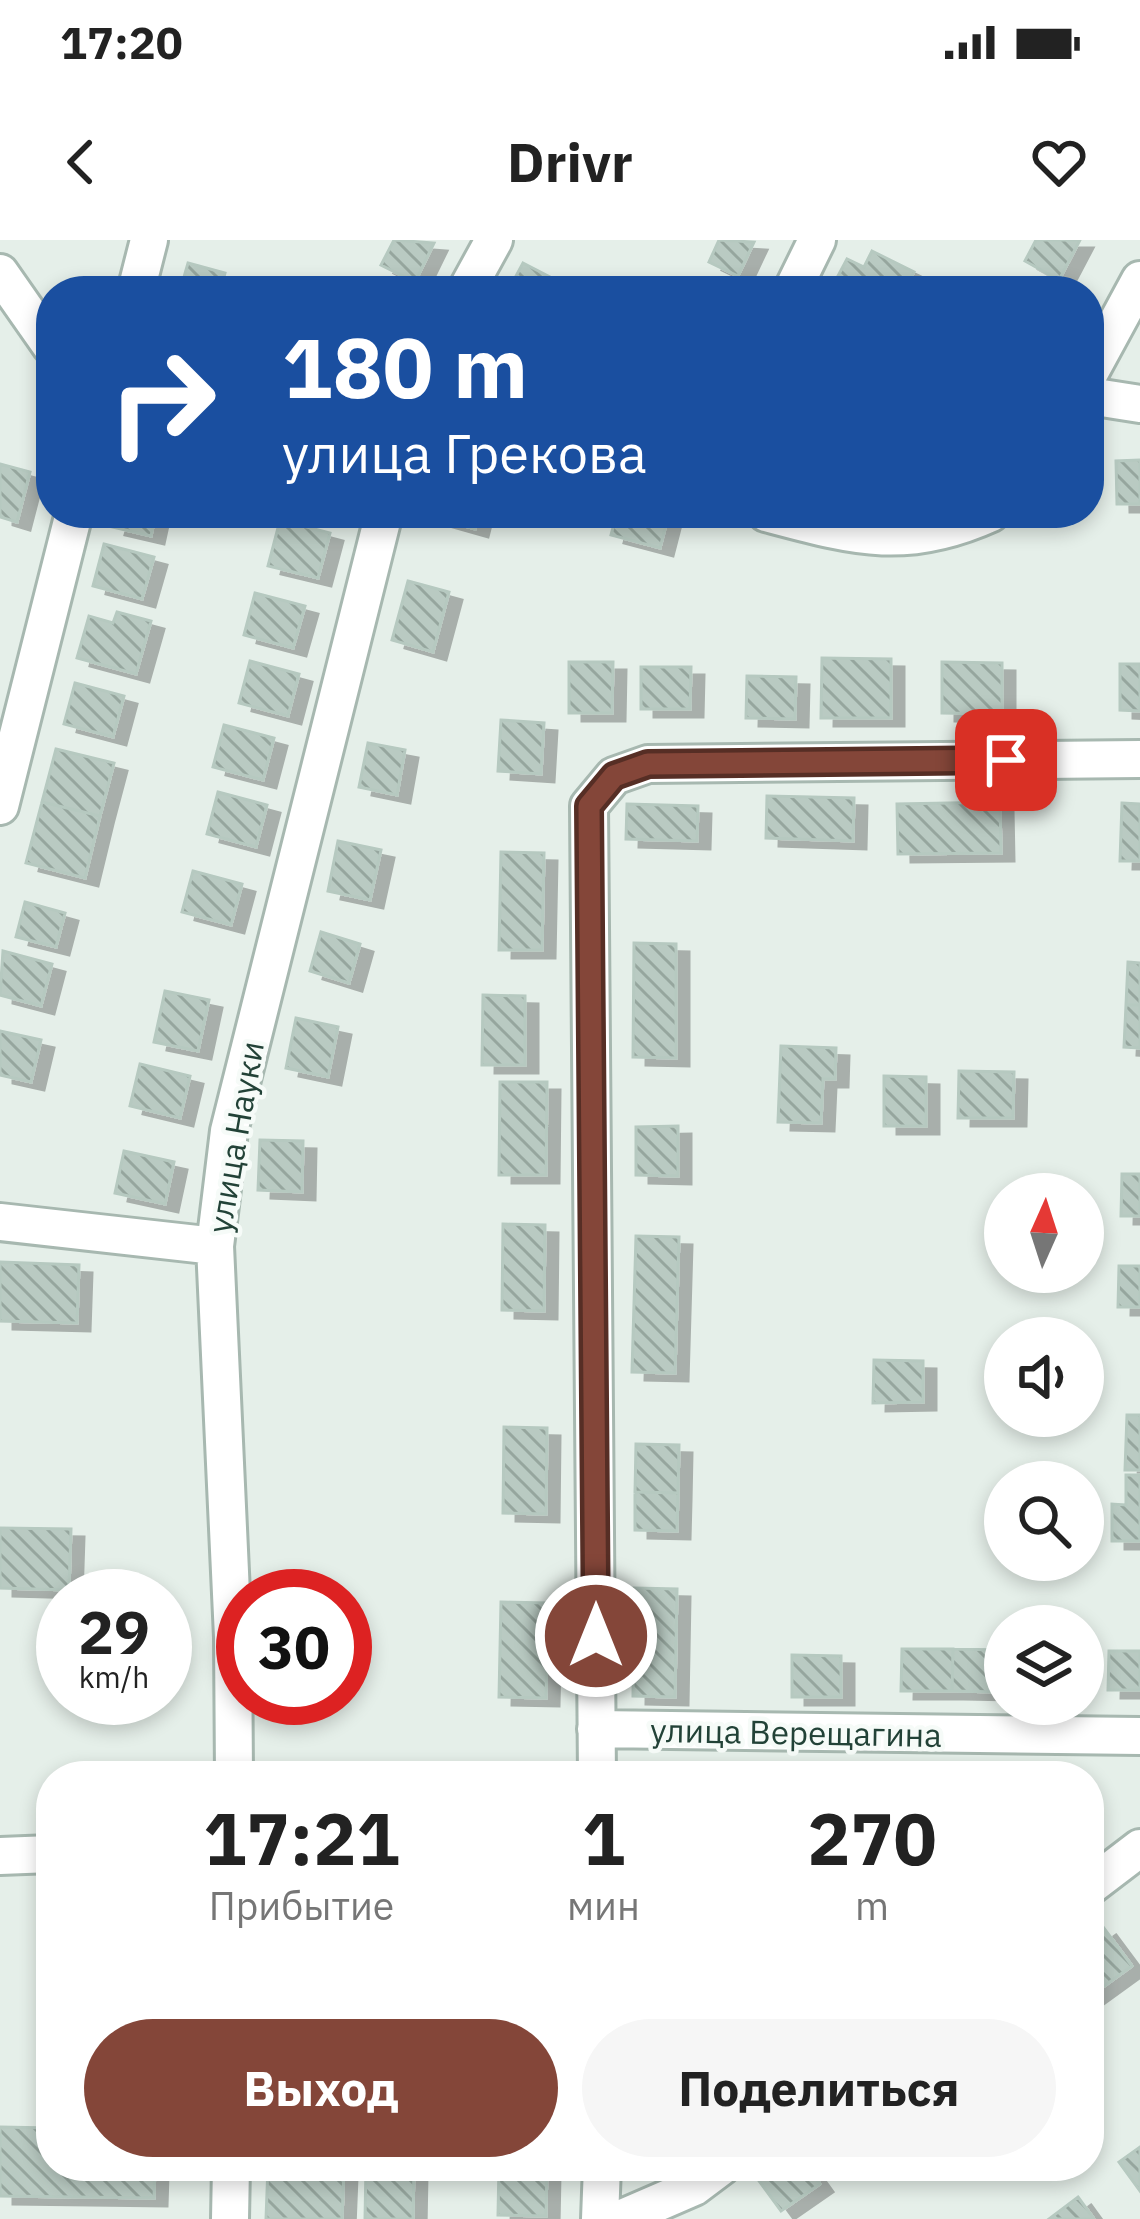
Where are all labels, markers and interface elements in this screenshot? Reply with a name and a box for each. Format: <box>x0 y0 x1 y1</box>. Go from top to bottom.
text: 17:20 <box>60 13 183 71</box>
text: Drivr <box>507 127 633 197</box>
icon: back <box>48 129 114 195</box>
icon: heart <box>1026 129 1092 195</box>
text: 180 m <box>282 312 528 421</box>
icon: right <box>84 324 240 480</box>
text: улица Грекова <box>282 418 647 488</box>
pin <box>955 709 1057 811</box>
icon: arrive <box>973 727 1039 793</box>
street label: улица Науки <box>197 1038 273 1236</box>
north arrow <box>984 1173 1104 1293</box>
map controls <box>984 1173 1104 1725</box>
button: sound <box>984 1317 1104 1437</box>
button: search <box>984 1461 1104 1581</box>
speed limit sign: 30 <box>216 1569 372 1725</box>
position arrow <box>533 1573 659 1699</box>
text: 29 <box>78 1592 150 1671</box>
button: layers <box>984 1605 1104 1725</box>
text: km/h <box>79 1657 149 1696</box>
street label: улица Верещагина <box>650 1708 942 1756</box>
text: 17:21 <box>203 1791 400 1885</box>
text: 1 <box>582 1791 625 1885</box>
text: 270 <box>807 1791 937 1885</box>
text: Прибытие <box>209 1880 394 1931</box>
text: мин <box>567 1880 640 1931</box>
text: m <box>855 1880 889 1931</box>
button: Выход <box>84 2019 558 2157</box>
button: Поделиться <box>582 2019 1056 2157</box>

